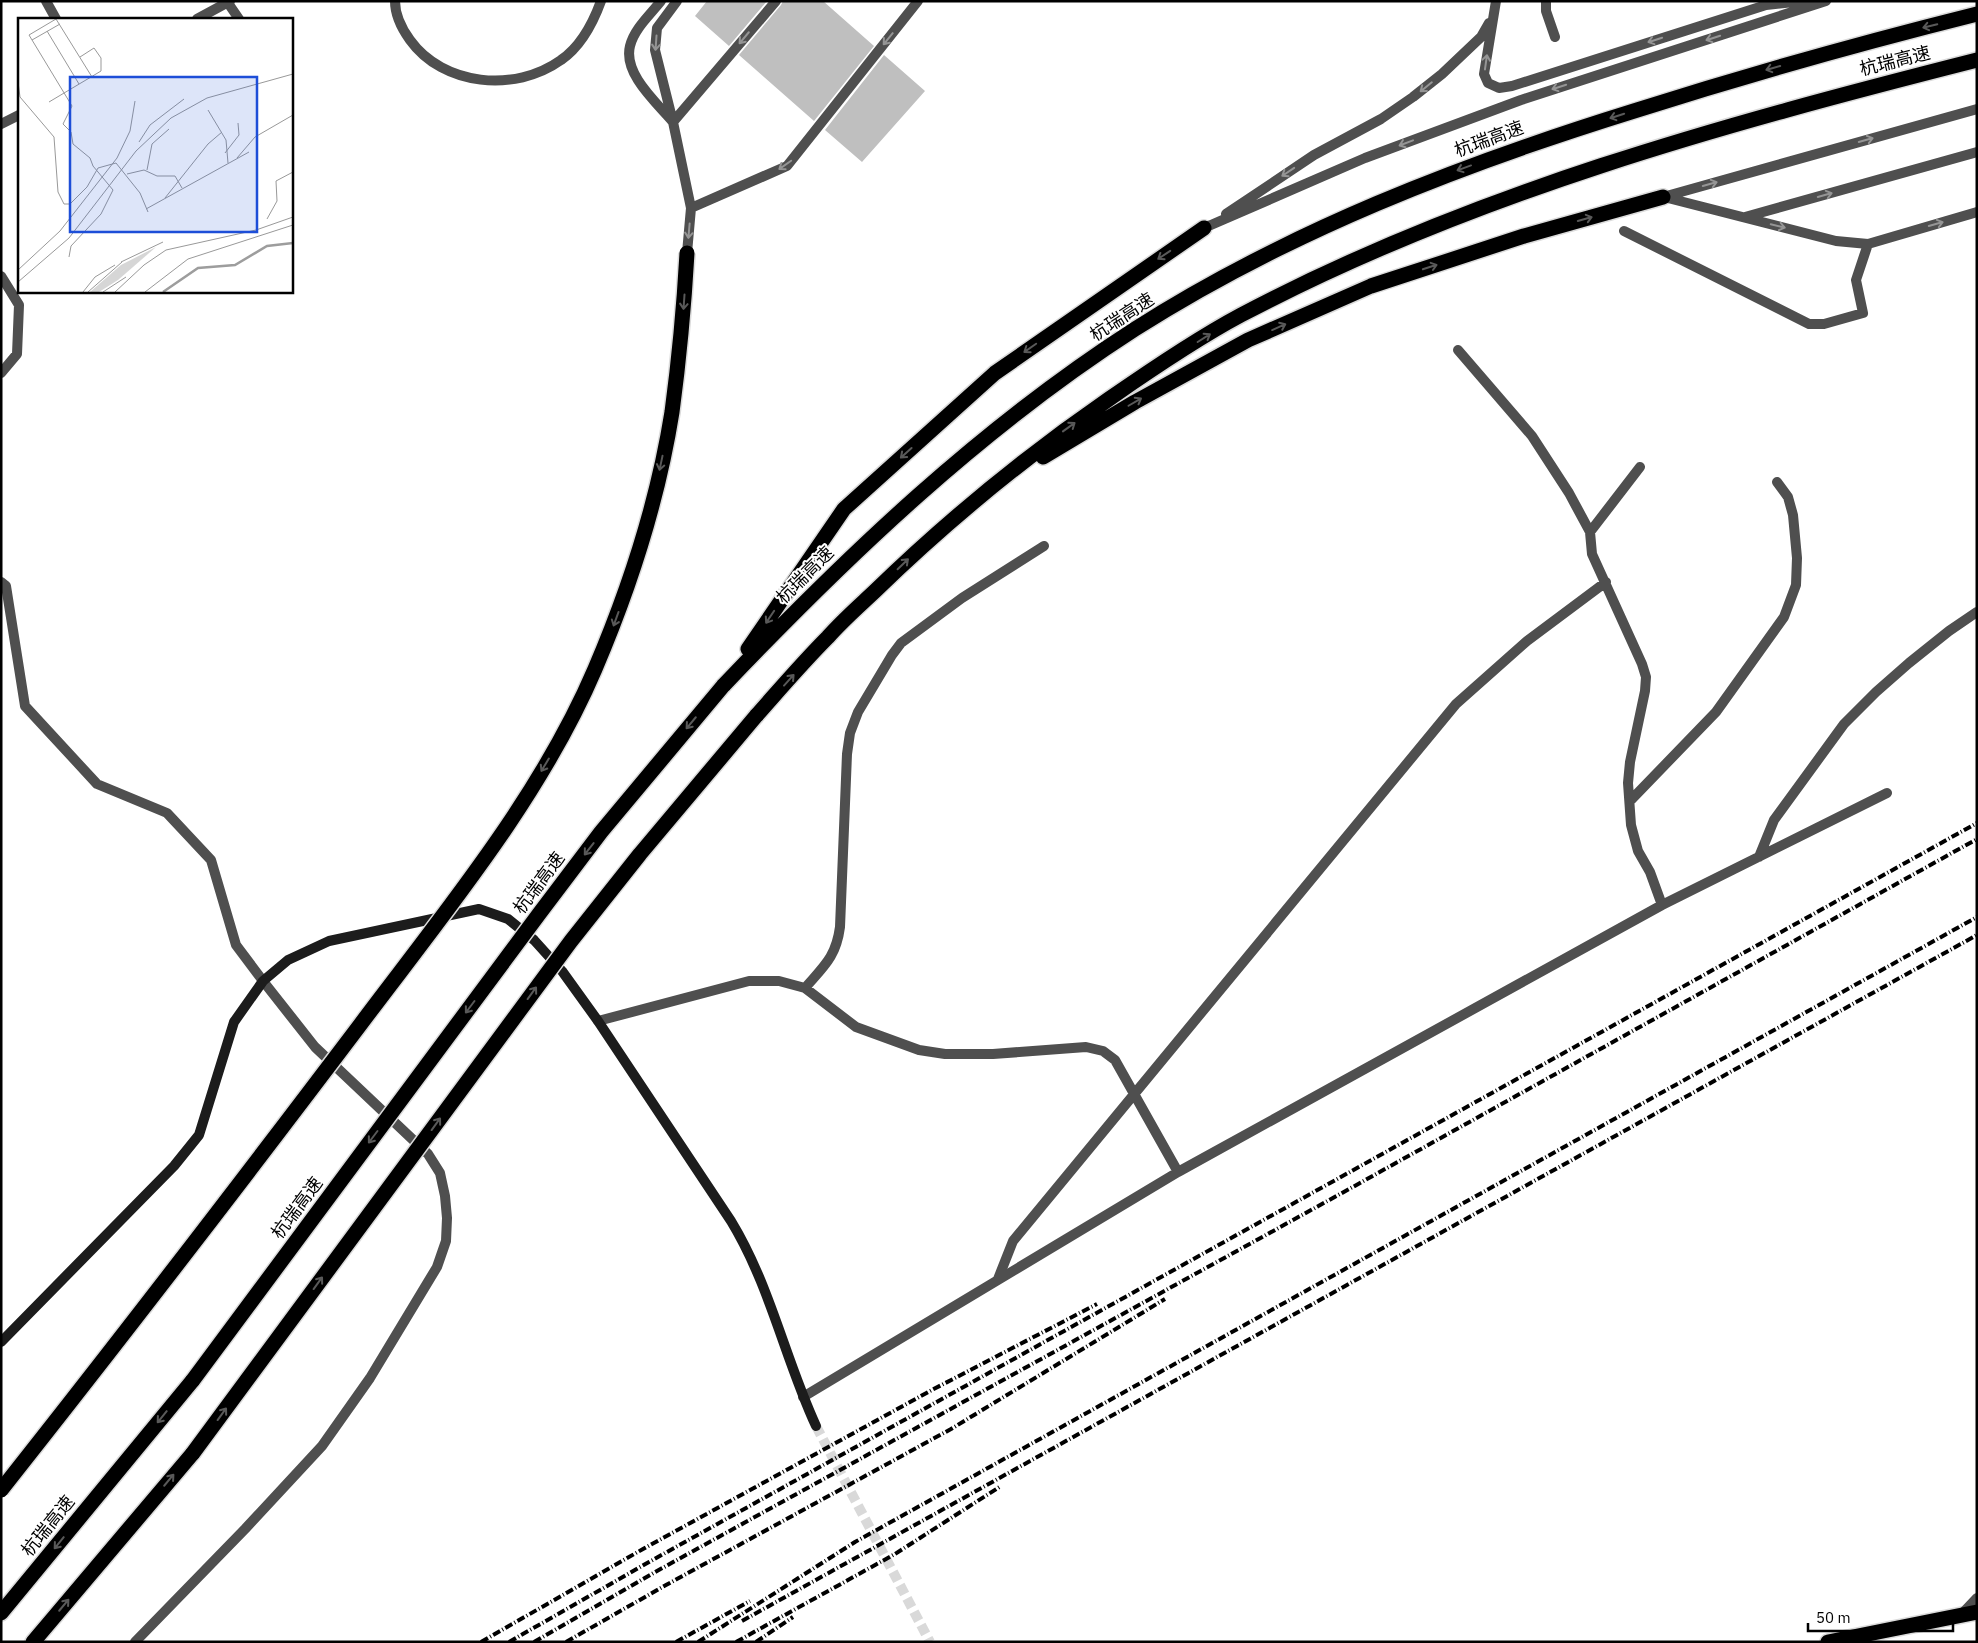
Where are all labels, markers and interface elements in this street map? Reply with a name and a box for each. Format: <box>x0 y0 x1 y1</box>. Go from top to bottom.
inset map <box>18 18 292 292</box>
one-way arrow <box>1922 22 1938 31</box>
one-way arrow <box>738 32 750 45</box>
one-way arrow <box>882 33 893 46</box>
one-way arrow <box>1706 33 1722 43</box>
one-way arrow <box>651 35 660 51</box>
one-way arrow <box>1647 36 1663 46</box>
street label: 杭瑞高速 <box>1857 41 1933 80</box>
one-way arrow <box>1481 54 1491 70</box>
one-way arrow <box>1765 64 1781 74</box>
one-way arrow <box>1419 82 1432 93</box>
one-way arrow <box>1551 83 1567 93</box>
one-way arrow <box>1610 111 1626 121</box>
street label: 杭瑞高速 <box>1451 115 1527 162</box>
one-way arrow <box>1858 135 1874 145</box>
one-way arrow <box>1399 139 1414 148</box>
one-way arrow <box>778 160 792 170</box>
one-way arrow <box>1456 164 1472 173</box>
one-way arrow <box>1281 168 1295 178</box>
one-way arrow <box>1701 179 1717 188</box>
one-way arrow <box>1817 190 1833 199</box>
one-way arrow <box>1577 213 1593 223</box>
one-way arrow <box>1927 219 1943 228</box>
one-way arrow <box>684 222 694 238</box>
one-way arrow <box>1770 222 1786 231</box>
one-way arrow <box>1157 250 1171 261</box>
one-way arrow <box>1422 262 1437 271</box>
street label: 杭瑞高速 <box>1085 287 1158 346</box>
one-way arrow <box>679 294 689 310</box>
one-way arrow <box>1271 321 1286 331</box>
one-way arrow <box>1197 332 1211 342</box>
one-way arrow <box>1024 343 1038 353</box>
one-way arrow <box>1128 397 1143 407</box>
one-way arrow <box>1062 422 1076 432</box>
one-way arrow <box>900 447 913 459</box>
one-way arrow <box>656 454 665 470</box>
street label: 杭瑞高速 <box>771 541 838 608</box>
one-way arrow <box>897 558 909 570</box>
one-way arrow <box>611 610 620 626</box>
one-way arrow <box>765 610 775 624</box>
one-way arrow <box>783 673 795 686</box>
one-way arrow <box>686 716 697 729</box>
one-way arrow <box>540 757 550 771</box>
one-way arrow <box>583 842 594 855</box>
street label: 杭瑞高速 <box>508 847 569 918</box>
one-way arrow <box>527 986 537 1000</box>
one-way arrow <box>465 999 475 1013</box>
one-way arrow <box>430 1118 441 1131</box>
one-way arrow <box>368 1130 378 1144</box>
street label: 杭瑞高速 <box>266 1172 327 1243</box>
one-way arrow <box>313 1276 323 1290</box>
one-way arrow <box>216 1408 227 1421</box>
one-way arrow <box>156 1411 168 1424</box>
one-way arrow <box>163 1474 175 1487</box>
street label: 杭瑞高速 <box>16 1490 79 1561</box>
one-way arrow <box>53 1536 64 1549</box>
one-way arrow <box>59 1598 70 1611</box>
scale bar <box>1808 1600 1953 1632</box>
text: 50 m <box>1816 1608 1851 1627</box>

